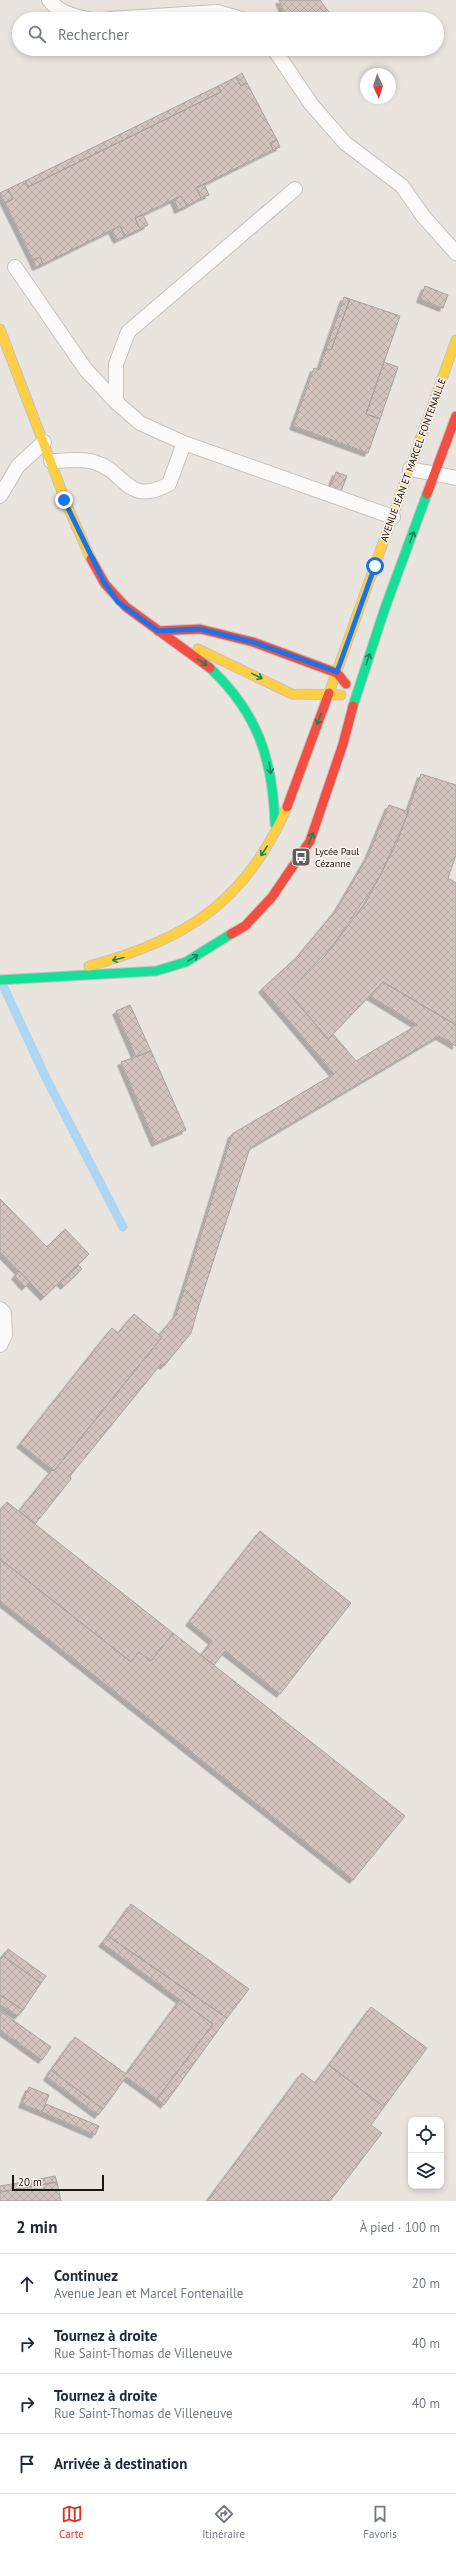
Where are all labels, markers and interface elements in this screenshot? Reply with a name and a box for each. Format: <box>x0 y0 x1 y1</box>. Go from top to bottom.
search box <box>12 12 444 56</box>
icon: search <box>26 23 48 45</box>
text: Rechercher <box>58 25 129 44</box>
north arrow <box>360 68 396 104</box>
street label: AVENUE JEAN ET MARCEL FONTENAILLE <box>377 376 449 544</box>
route end <box>55 491 73 509</box>
one-way arrow <box>409 531 417 543</box>
route start <box>366 557 384 575</box>
one-way arrow <box>364 653 372 665</box>
one-way arrow <box>196 658 207 666</box>
one-way arrow <box>251 673 263 680</box>
one-way arrow <box>315 712 323 724</box>
one-way arrow <box>266 762 274 775</box>
one-way arrow <box>307 832 315 844</box>
place label: Lycée Paul Cézanne <box>315 845 359 870</box>
one-way arrow <box>260 846 268 857</box>
bus stop icon: Lycée Paul Cézanne <box>290 846 312 868</box>
one-way arrow <box>187 954 198 962</box>
one-way arrow <box>112 955 125 963</box>
map controls <box>408 2117 444 2189</box>
button: locate <box>408 2117 444 2153</box>
button: layers <box>408 2153 444 2189</box>
scale bar <box>12 2173 104 2192</box>
text: 20 m <box>18 2175 42 2189</box>
text: 2 min <box>16 2216 57 2238</box>
text: À pied · 100 m <box>360 2219 440 2236</box>
text: Continuez <box>54 2266 118 2285</box>
icon: ahead <box>16 2273 38 2295</box>
text: 20 m <box>412 2275 440 2292</box>
text: Avenue Jean et Marcel Fontenaille <box>54 2285 243 2302</box>
text: Tournez à droite <box>54 2326 157 2345</box>
icon: right <box>16 2333 38 2355</box>
text: 40 m <box>412 2335 440 2352</box>
text: Rue Saint-Thomas de Villeneuve <box>54 2345 233 2362</box>
text: Tournez à droite <box>54 2386 157 2405</box>
icon: right <box>16 2393 38 2415</box>
text: 40 m <box>412 2395 440 2412</box>
text: Rue Saint-Thomas de Villeneuve <box>54 2405 233 2422</box>
icon: arrive <box>16 2453 38 2475</box>
text: Arrivée à destination <box>54 2454 187 2473</box>
tab: Carte <box>59 2503 84 2541</box>
tab: Itinéraire <box>202 2503 245 2541</box>
tab: Favoris <box>363 2503 397 2541</box>

